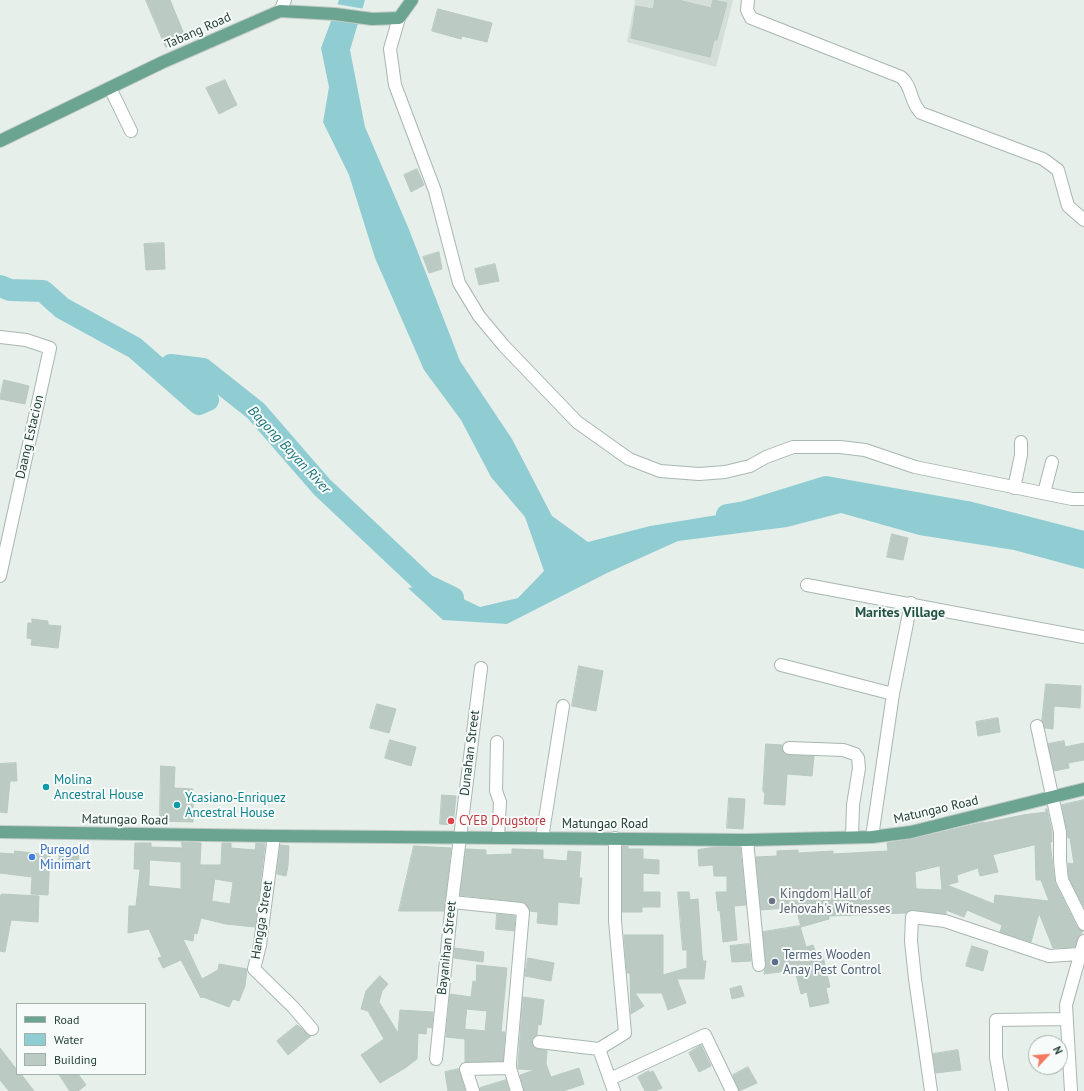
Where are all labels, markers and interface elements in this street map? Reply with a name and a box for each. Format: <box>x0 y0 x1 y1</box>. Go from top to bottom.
street label: Tabang Road <box>162 9 234 53</box>
street label: Daang Estacion <box>13 394 47 480</box>
water label: Bagong Bayan River <box>244 403 334 497</box>
district label: Marites Village <box>855 605 945 621</box>
street label: Dunahan Street <box>457 709 483 797</box>
place label: Molina Ancestral House <box>54 772 144 803</box>
marker: Molina Ancestral House <box>41 782 51 792</box>
place label: Ycasiano-Enriquez Ancestral House <box>185 790 286 821</box>
street label: Matungao Road <box>892 793 980 827</box>
marker: Ycasiano-Enriquez Ancestral House <box>172 800 182 810</box>
street label: Matungao Road <box>82 811 168 829</box>
place label: CYEB Drugstore <box>459 813 546 829</box>
marker: CYEB Drugstore <box>446 816 456 826</box>
street label: Matungao Road <box>562 816 648 832</box>
place label: Puregold Minimart <box>40 842 91 873</box>
marker: Puregold Minimart <box>27 852 37 862</box>
street label: Hangga Street <box>248 880 276 960</box>
place label: Kingdom Hall of Jehovah's Witnesses <box>780 886 890 917</box>
marker: Kingdom Hall of Jehovah's Witnesses <box>767 896 777 906</box>
street label: Bayanihan Street <box>434 900 460 996</box>
place label: Termes Wooden Anay Pest Control <box>783 947 881 978</box>
marker: Termes Wooden Anay Pest Control <box>770 957 780 967</box>
legend <box>16 1003 146 1075</box>
text: Road <box>54 1012 79 1027</box>
text: Water <box>54 1032 84 1047</box>
north arrow <box>1028 1035 1068 1075</box>
text: N <box>1050 1044 1066 1056</box>
text: Building <box>54 1052 97 1067</box>

